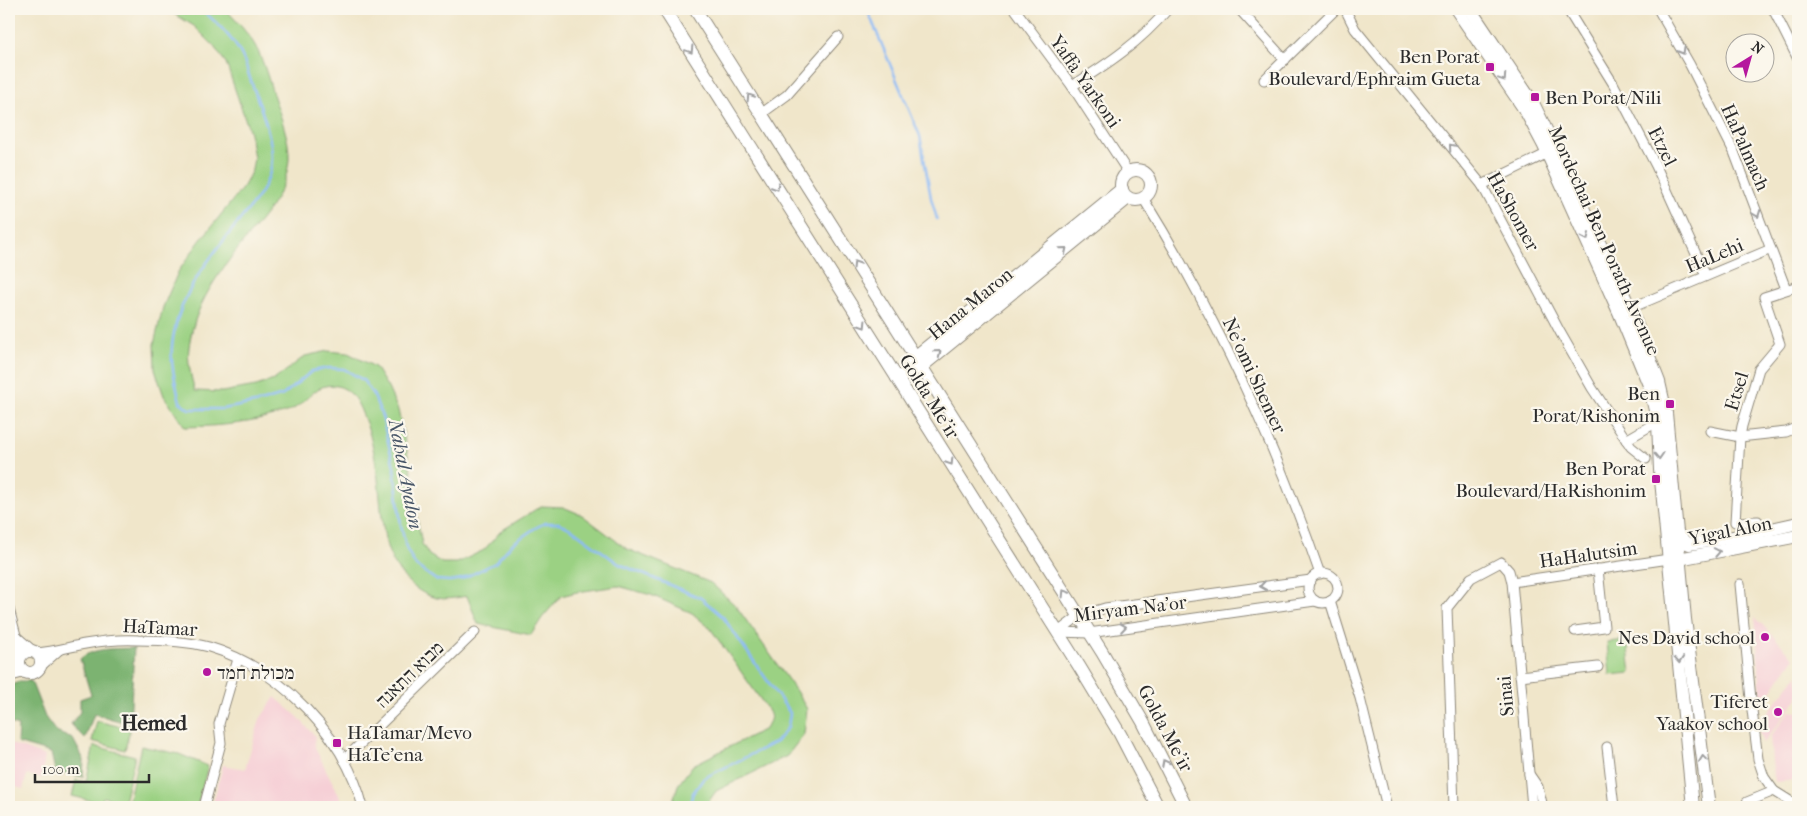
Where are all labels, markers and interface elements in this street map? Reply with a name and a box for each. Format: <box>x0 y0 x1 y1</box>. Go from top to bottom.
street label: Yaffa Yarkoni <box>1045 30 1125 132</box>
north arrow <box>1724 32 1774 82</box>
text: N <box>1748 38 1767 58</box>
one-way arrow <box>683 45 693 54</box>
place label: Ben Porat Boulevard/Ephraim Gueta <box>1268 46 1480 90</box>
one-way arrow <box>1676 46 1686 55</box>
marker: Ben Porat Boulevard/Ephraim Gueta <box>1484 61 1496 73</box>
one-way arrow <box>1497 72 1506 82</box>
place label: Ben Porat/Nili <box>1545 87 1662 109</box>
marker: Ben Porat/Nili <box>1529 91 1541 103</box>
one-way arrow <box>747 93 757 102</box>
street label: HaPalmach <box>1716 101 1774 195</box>
street label: Mordechai Ben Porath Avenue <box>1543 122 1665 359</box>
street label: Etzel <box>1643 123 1681 170</box>
one-way arrow <box>1449 143 1458 152</box>
street label: HaShomer <box>1482 168 1544 256</box>
one-way arrow <box>770 182 780 191</box>
one-way arrow <box>1751 209 1762 218</box>
one-way arrow <box>1579 232 1590 241</box>
street label: HaLehi <box>1682 234 1747 278</box>
one-way arrow <box>1058 248 1067 256</box>
one-way arrow <box>853 260 862 269</box>
street label: Hana Maron <box>924 263 1017 345</box>
street label: Ne'omi Shemer <box>1218 314 1291 438</box>
one-way arrow <box>857 319 867 328</box>
street label: Golda Me'ir <box>894 350 964 444</box>
one-way arrow <box>932 350 941 359</box>
street label: Etsel <box>1721 369 1753 414</box>
place label: Ben Porat/Rishonim <box>1532 383 1660 427</box>
marker: Ben Porat/Rishonim <box>1664 398 1676 410</box>
water label: Nahal Ayalon <box>383 416 427 531</box>
one-way arrow <box>1654 452 1665 460</box>
one-way arrow <box>944 456 953 466</box>
place label: Ben Porat Boulevard/HaRishonim <box>1456 458 1646 502</box>
marker: Ben Porat Boulevard/HaRishonim <box>1650 473 1662 485</box>
street label: Yigal Alon <box>1686 512 1774 550</box>
street label: HaHalutsim <box>1538 537 1639 573</box>
one-way arrow <box>1713 547 1722 557</box>
one-way arrow <box>1258 581 1267 591</box>
one-way arrow <box>1061 590 1071 599</box>
street label: Miryam Na'or <box>1072 591 1189 627</box>
street label: HaTamar <box>122 615 199 641</box>
one-way arrow <box>1120 622 1128 633</box>
place label: Nes David school <box>1618 627 1755 649</box>
marker: Nes David school <box>1759 631 1771 643</box>
street label: מבוא התאנה <box>371 637 448 713</box>
one-way arrow <box>1673 656 1684 664</box>
place label: מכולת חמד <box>217 662 295 684</box>
marker: מכולת חמד <box>201 666 213 678</box>
street label: Sinai <box>1493 674 1519 717</box>
street label: Golda Me'ir <box>1133 681 1198 777</box>
place label: Tiferet Yaakov school <box>1655 691 1768 735</box>
marker: Tiferet Yaakov school <box>1772 706 1784 718</box>
district label: Hemed <box>121 711 188 735</box>
place label: HaTamar/Mevo HaTe'ena <box>347 722 472 766</box>
marker: HaTamar/Mevo HaTe'ena <box>331 737 343 749</box>
scale bar <box>35 751 149 783</box>
one-way arrow <box>1698 755 1709 763</box>
one-way arrow <box>1161 759 1171 768</box>
text: 100 m <box>42 760 80 778</box>

